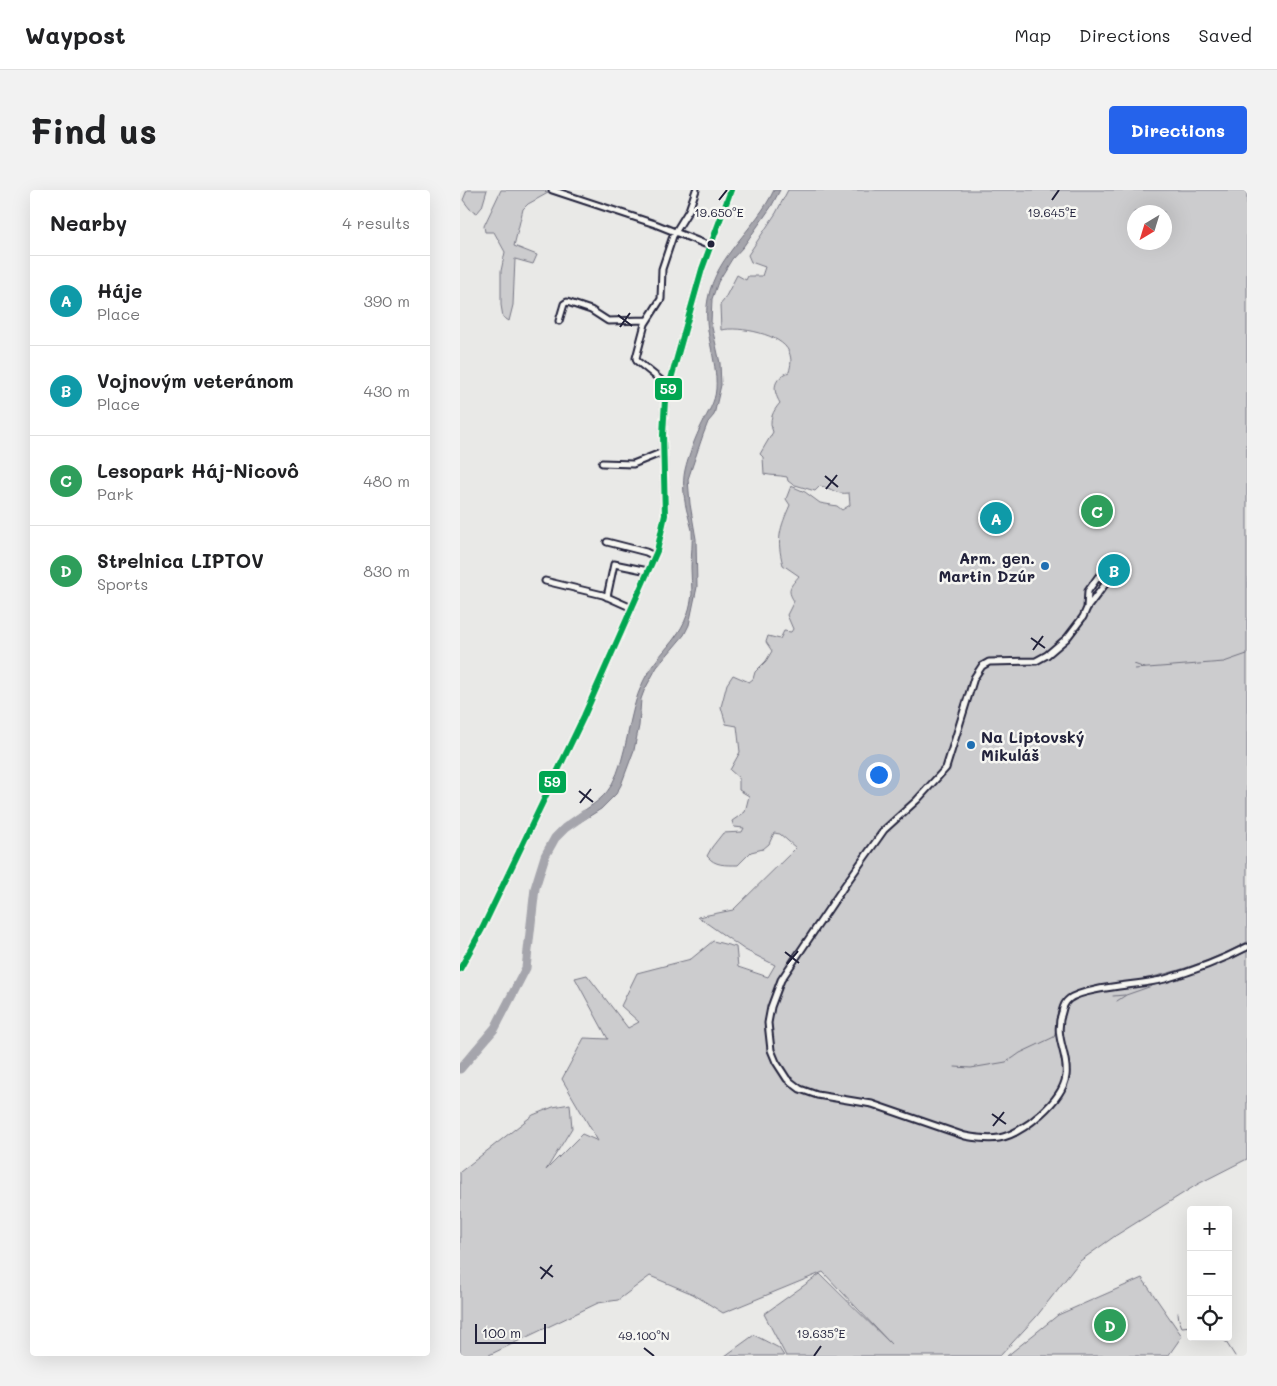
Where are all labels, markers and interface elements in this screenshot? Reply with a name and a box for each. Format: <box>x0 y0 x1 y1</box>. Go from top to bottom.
text: Waypost <box>25 19 126 50</box>
text: Map <box>1014 23 1051 47</box>
text: Directions <box>1079 23 1171 47</box>
text: Saved <box>1199 23 1252 47</box>
button: Directions <box>1109 106 1247 154</box>
text: Find us <box>30 107 157 153</box>
text: 19.650°E <box>694 204 744 220</box>
text: 19.645°E <box>1028 204 1077 220</box>
north arrow <box>1127 205 1172 250</box>
text: Nearby <box>50 209 127 236</box>
text: 4 results <box>342 212 410 233</box>
unlabelled marker <box>706 239 716 249</box>
text: Háje <box>97 278 142 303</box>
text: A <box>60 290 72 311</box>
text: 390 m <box>363 290 410 311</box>
text: Place <box>97 303 140 324</box>
text: Vojnovým veteránom <box>97 368 294 393</box>
line badge: 59 <box>654 377 683 401</box>
text: 59 <box>660 379 677 398</box>
text: B <box>61 380 71 401</box>
text: 430 m <box>363 380 410 401</box>
text: Place <box>97 393 140 414</box>
text: Lesopark Háj-Nicovô <box>97 458 299 483</box>
text: C <box>60 470 72 491</box>
text: 480 m <box>363 470 410 491</box>
text: Park <box>97 483 133 504</box>
pin: C <box>1081 492 1113 530</box>
pin: A <box>980 499 1012 537</box>
place label: Arm. gen. Martin Dzúr <box>938 547 1035 586</box>
text: Strelnica LIPTOV <box>97 548 264 573</box>
pin: B <box>1098 551 1130 589</box>
text: D <box>60 560 72 581</box>
text: 830 m <box>363 560 410 581</box>
marker: Arm. gen. Martin Dzúr <box>1039 560 1051 572</box>
text: Sports <box>97 573 148 594</box>
place label: Na Liptovský Mikuláš <box>981 726 1085 765</box>
marker: Na Liptovský Mikuláš <box>965 739 977 751</box>
your location <box>866 762 892 788</box>
line badge: 59 <box>538 770 567 794</box>
text: 59 <box>544 772 561 791</box>
map controls <box>1187 1206 1232 1341</box>
button: + <box>1187 1206 1232 1251</box>
button: − <box>1187 1251 1232 1296</box>
button: locate <box>1187 1296 1232 1341</box>
pin: D <box>1094 1306 1126 1344</box>
scale bar <box>475 1321 546 1344</box>
text: 100 m <box>482 1323 521 1342</box>
text: 19.635°E <box>797 1325 846 1341</box>
text: 49.100°N <box>618 1327 670 1343</box>

